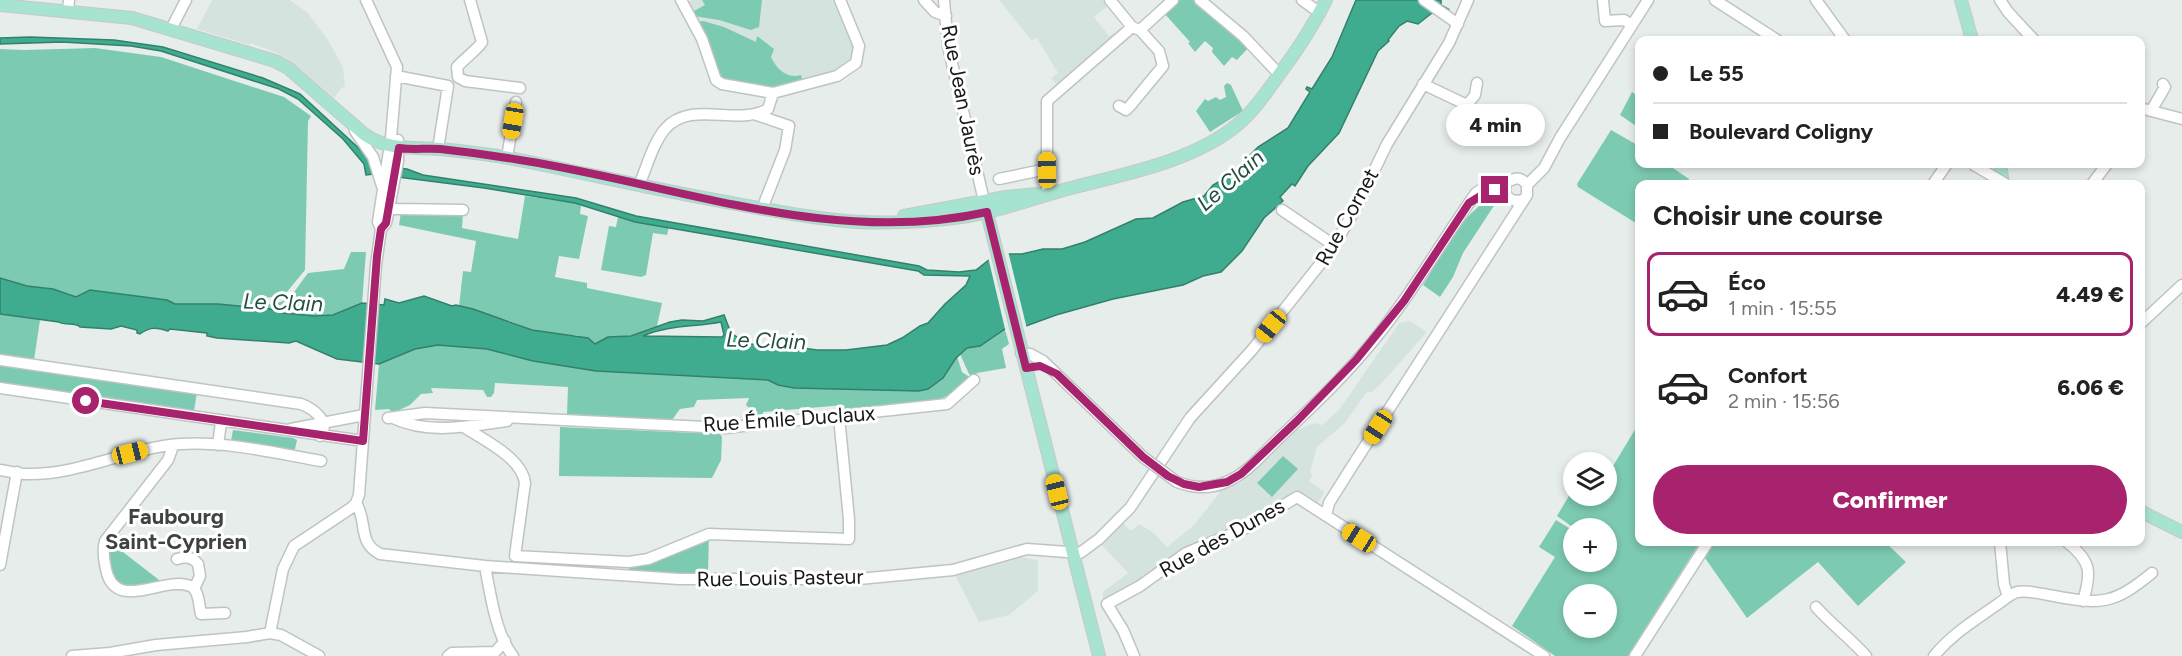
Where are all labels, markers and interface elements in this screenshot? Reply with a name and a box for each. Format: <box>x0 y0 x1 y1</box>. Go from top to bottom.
street label: Rue Jean Jaurès <box>937 22 990 177</box>
text: Le 55 <box>1689 60 1744 87</box>
car <box>501 102 525 140</box>
callout: 4 min <box>1446 103 1544 145</box>
text: 4 min <box>1469 113 1522 137</box>
text: Boulevard Coligny <box>1689 118 1873 145</box>
water label: Le Clain <box>1191 144 1269 217</box>
car <box>1038 152 1056 188</box>
street label: Rue Cornet <box>1310 164 1383 270</box>
route end <box>1481 176 1508 203</box>
text: Choisir une course <box>1653 199 1883 232</box>
icon: car <box>1656 267 1710 321</box>
text: Éco <box>1728 269 1766 296</box>
text: 4.49 € <box>2056 281 2124 308</box>
water label: Le Clain <box>243 288 323 317</box>
text: 1 min · 15:55 <box>1728 296 1837 320</box>
car <box>1253 306 1289 346</box>
water label: Le Clain <box>726 326 806 355</box>
icon: car <box>1656 360 1710 414</box>
text: Confort <box>1728 362 1808 389</box>
text: 6.06 € <box>2057 374 2124 401</box>
route start <box>72 387 99 414</box>
text: 2 min · 15:56 <box>1728 389 1840 413</box>
street label: Rue Émile Duclaux <box>702 400 876 437</box>
car <box>1361 407 1395 447</box>
car <box>110 440 150 466</box>
map controls <box>1563 452 1617 638</box>
button: layers <box>1563 452 1617 506</box>
button: Confirmer <box>1653 465 2127 534</box>
car <box>1044 472 1070 512</box>
street label: Rue des Dunes <box>1155 493 1289 582</box>
district label: Faubourg Saint-Cyprien <box>105 503 247 555</box>
button: + <box>1563 518 1617 572</box>
car <box>1339 521 1379 555</box>
street label: Rue Louis Pasteur <box>696 564 864 591</box>
button: − <box>1563 584 1617 638</box>

